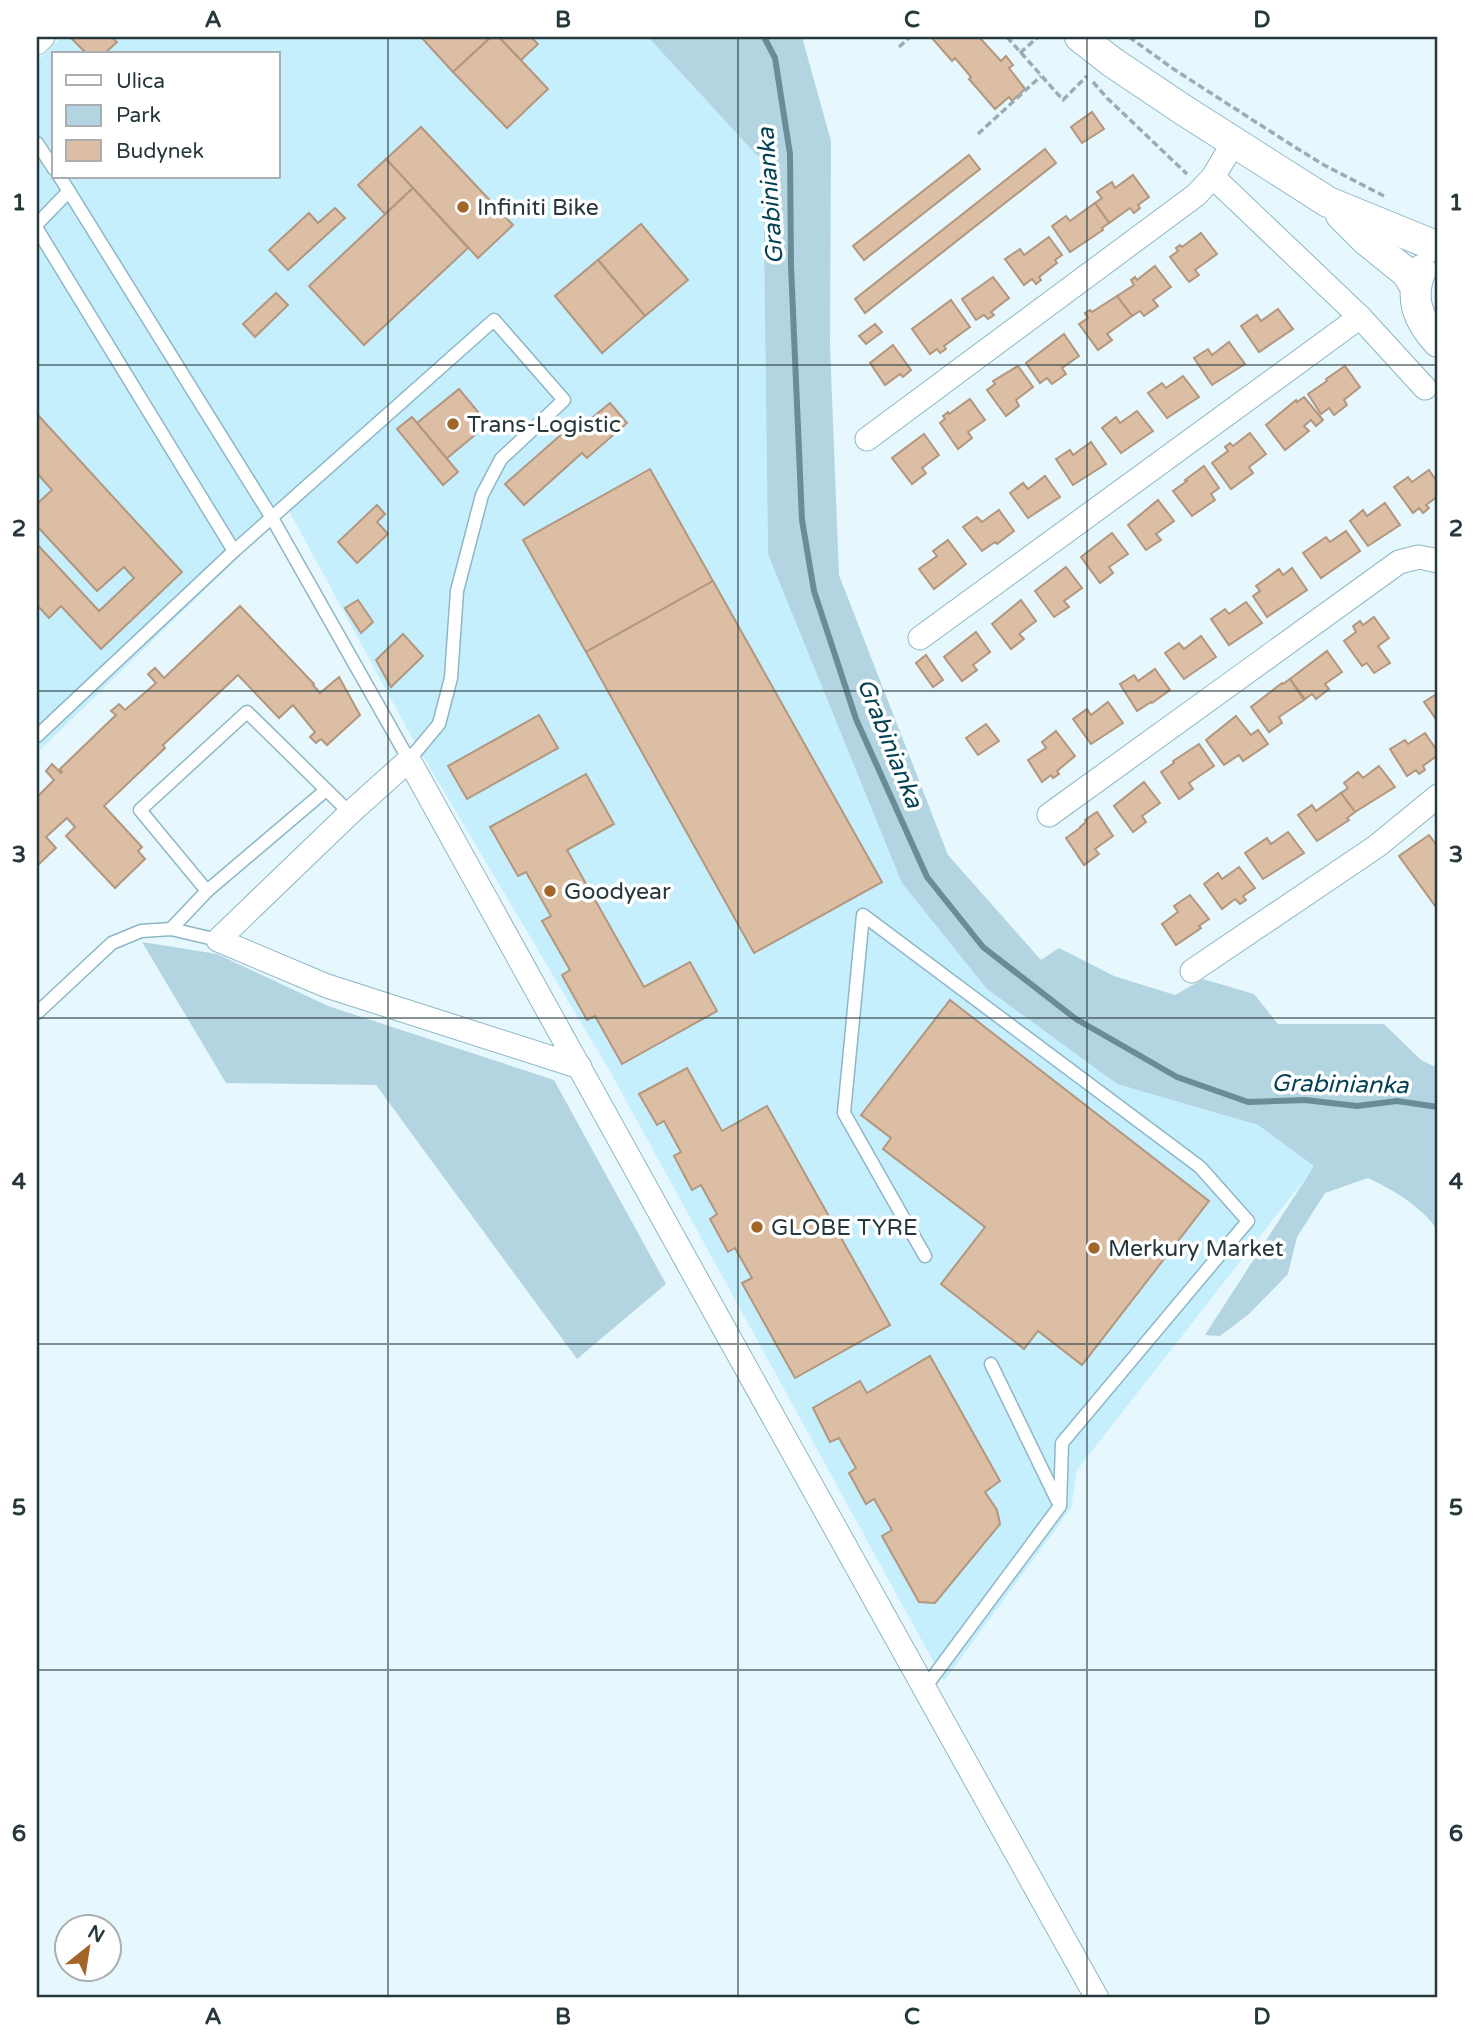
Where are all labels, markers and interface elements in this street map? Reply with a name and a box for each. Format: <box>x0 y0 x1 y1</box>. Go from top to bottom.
text: A <box>204 6 222 34</box>
text: B <box>555 6 571 34</box>
text: C <box>904 6 920 34</box>
text: D <box>1253 6 1271 34</box>
legend <box>52 52 280 178</box>
text: Ulica <box>116 69 165 94</box>
text: Park <box>116 103 161 128</box>
water label: Grabinianka <box>751 126 790 265</box>
text: Budynek <box>116 139 204 164</box>
text: 1 <box>12 189 26 217</box>
text: 1 <box>1449 189 1463 217</box>
place label: Infiniti Bike <box>477 194 599 222</box>
marker: Infiniti Bike <box>455 199 471 215</box>
place label: Trans-Logistic <box>467 411 621 439</box>
marker: Trans-Logistic <box>445 416 461 432</box>
text: 2 <box>12 515 26 543</box>
text: 2 <box>1449 515 1463 543</box>
water label: Grabinianka <box>850 674 929 813</box>
text: 3 <box>12 841 26 869</box>
text: 3 <box>1449 841 1463 869</box>
place label: Goodyear <box>564 878 671 906</box>
marker: Goodyear <box>542 883 558 899</box>
water label: Grabinianka <box>1271 1069 1409 1100</box>
text: 4 <box>12 1168 27 1196</box>
text: 4 <box>1449 1168 1464 1196</box>
place label: GLOBE TYRE <box>771 1214 918 1242</box>
marker: GLOBE TYRE <box>749 1219 765 1235</box>
place label: Merkury Market <box>1108 1235 1284 1263</box>
marker: Merkury Market <box>1086 1240 1102 1256</box>
text: 5 <box>12 1494 26 1522</box>
text: 5 <box>1449 1494 1463 1522</box>
text: 6 <box>12 1820 26 1848</box>
text: 6 <box>1449 1820 1463 1848</box>
north arrow <box>52 1912 122 1982</box>
text: N <box>84 1921 108 1947</box>
text: A <box>204 2003 222 2031</box>
text: B <box>555 2003 571 2031</box>
text: C <box>904 2003 920 2031</box>
text: D <box>1253 2003 1271 2031</box>

